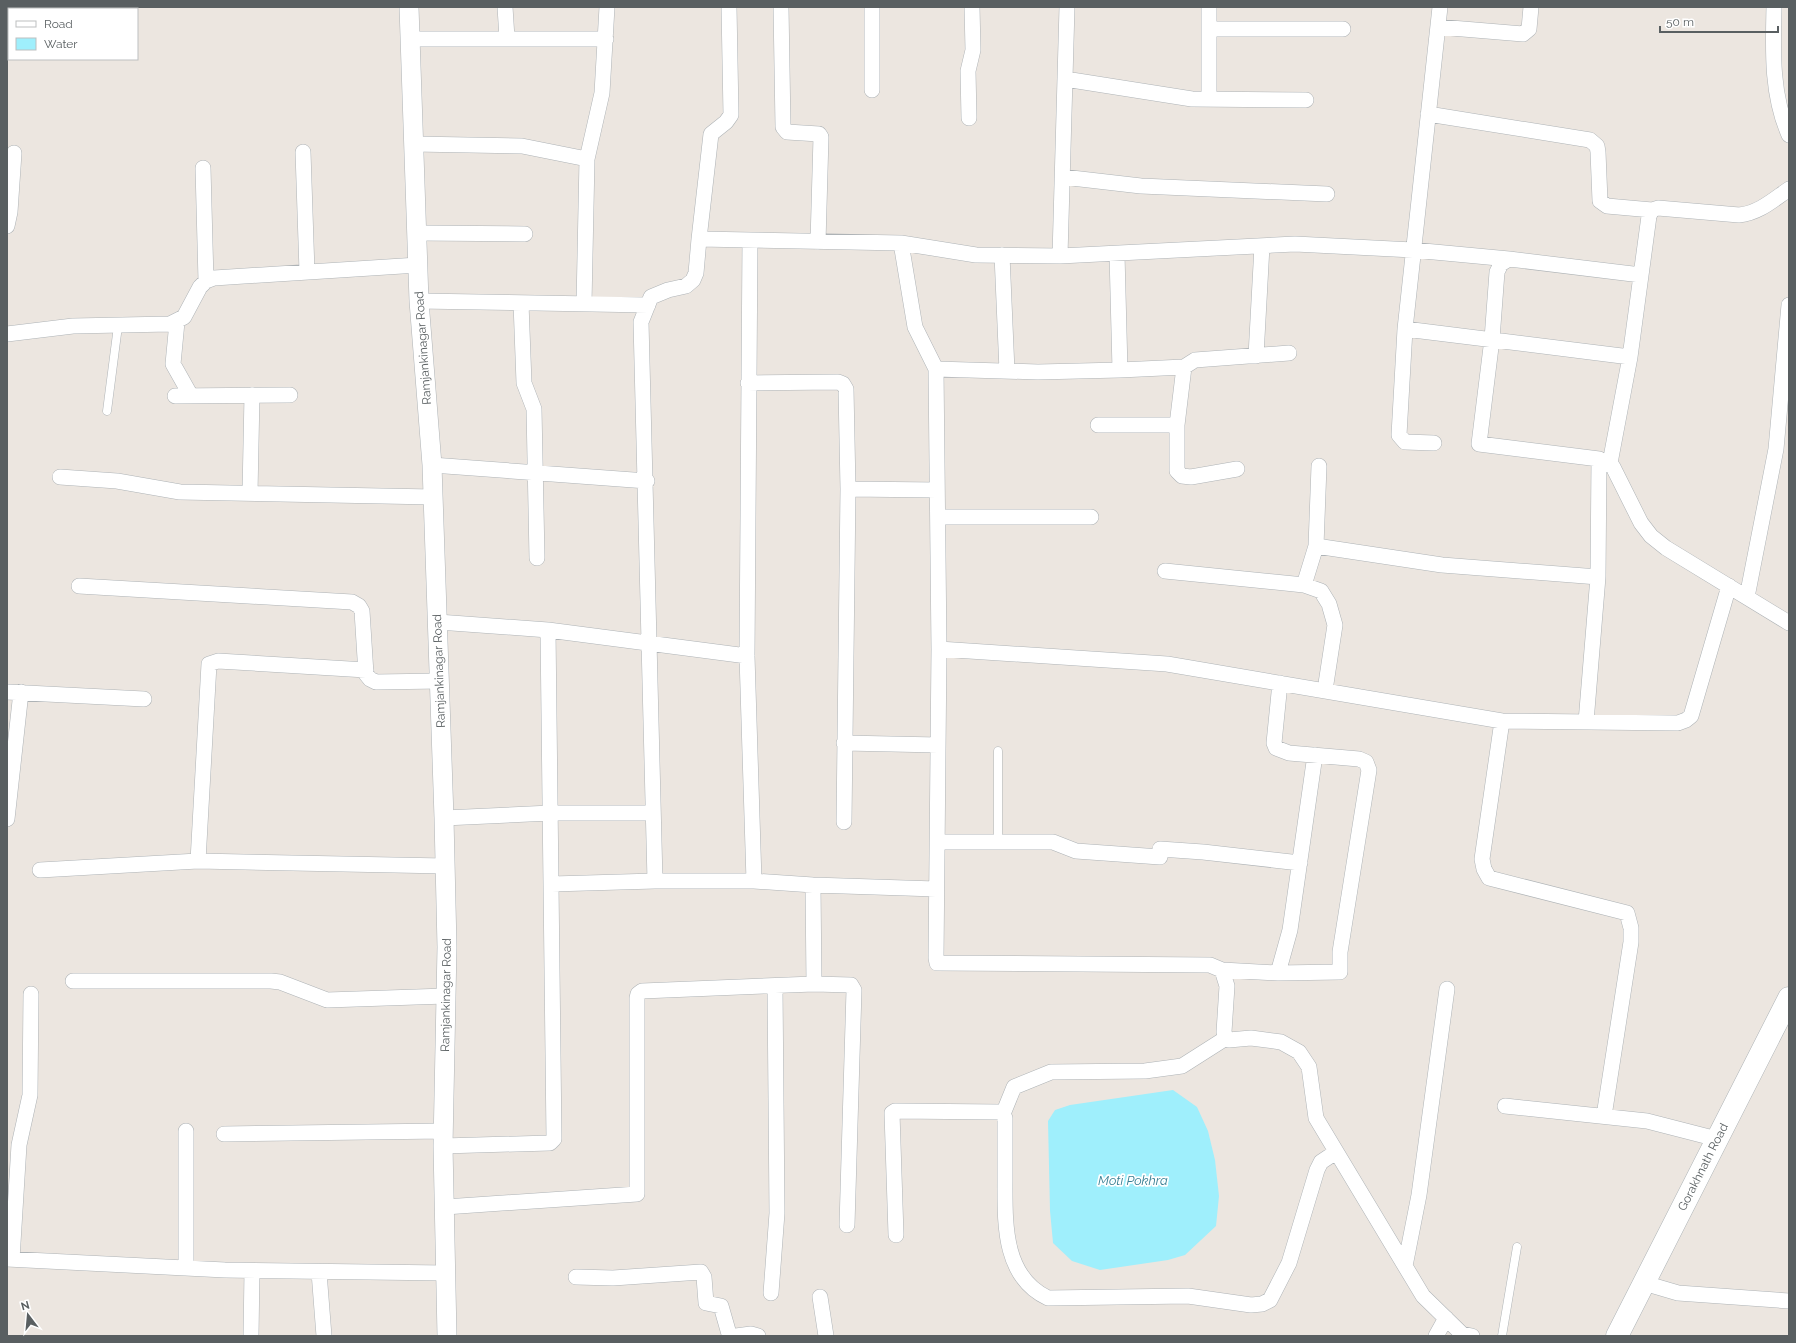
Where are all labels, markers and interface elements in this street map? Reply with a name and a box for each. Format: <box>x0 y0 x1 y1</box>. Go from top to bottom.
legend <box>8 8 138 60</box>
scale bar <box>1660 8 1778 34</box>
text: 50 m <box>1666 15 1694 29</box>
text: Road <box>44 17 73 31</box>
text: Water <box>44 37 78 51</box>
street label: Ramjankinagar Road <box>412 291 434 405</box>
street label: Ramjankinagar Road <box>430 614 448 728</box>
street label: Ramjankinagar Road <box>438 938 454 1052</box>
street label: Gorakhnath Road <box>1675 1121 1731 1213</box>
water label: Moti Pokhra <box>1098 1173 1168 1188</box>
north arrow <box>8 1295 48 1335</box>
text: N <box>20 1298 31 1313</box>

